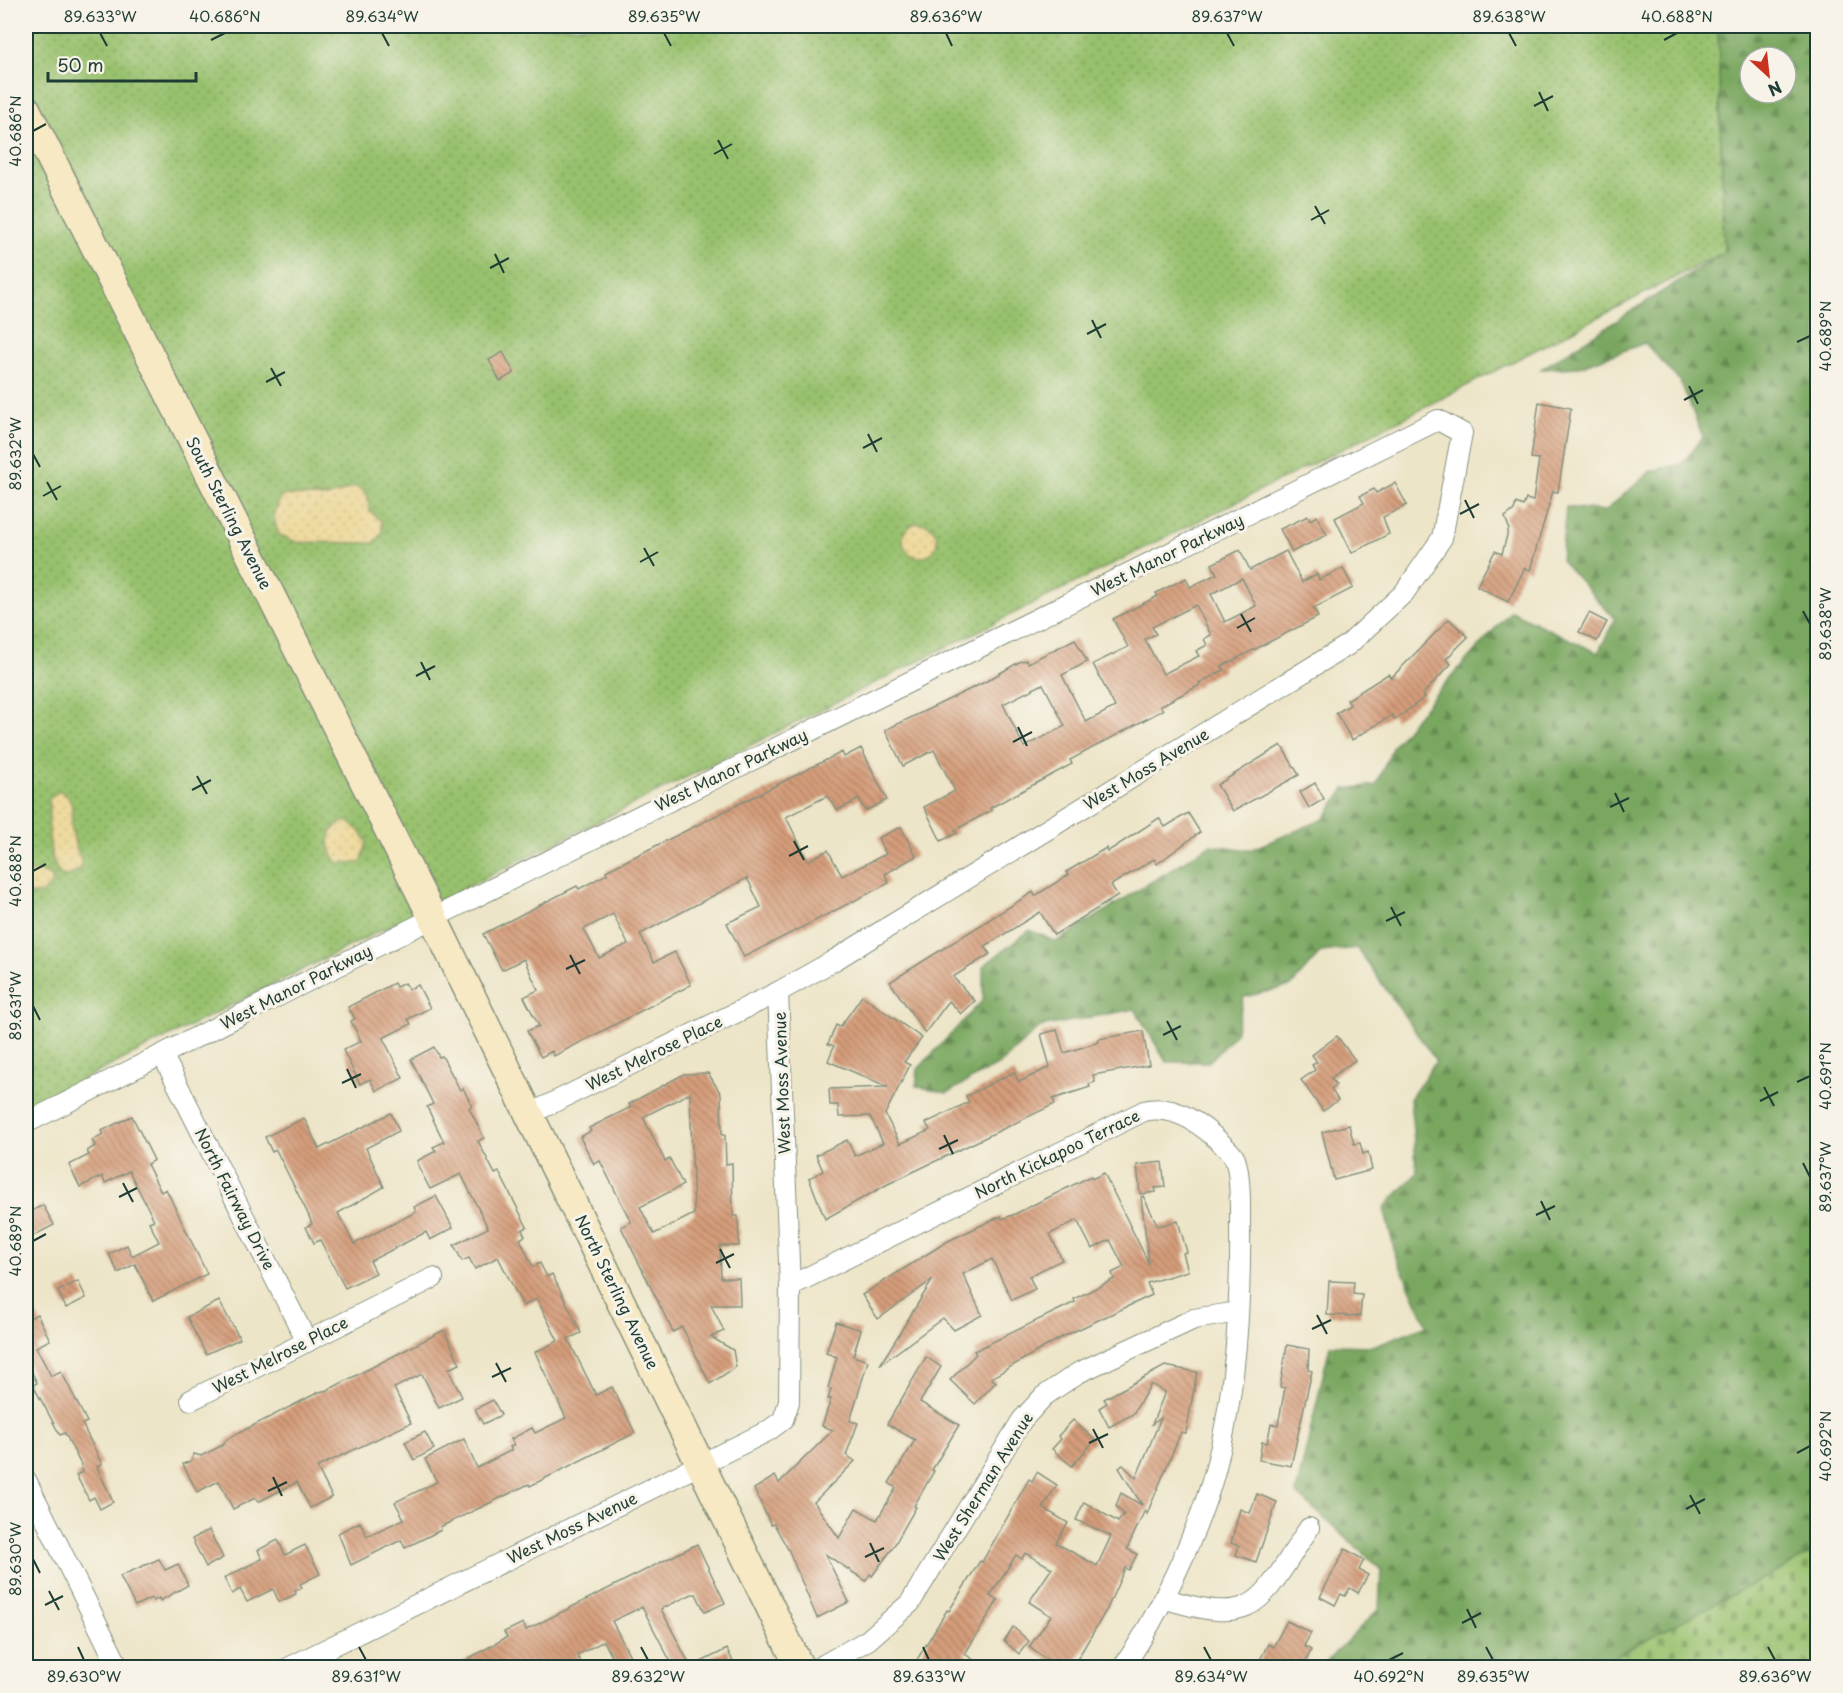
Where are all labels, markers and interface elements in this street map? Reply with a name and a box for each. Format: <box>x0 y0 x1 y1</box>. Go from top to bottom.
text: 89.633°W <box>63 4 137 27</box>
text: 40.686°N <box>189 4 261 27</box>
text: 89.634°W <box>345 4 419 27</box>
text: 89.635°W <box>628 4 701 27</box>
text: 89.636°W <box>910 4 983 27</box>
text: 89.637°W <box>1191 4 1263 27</box>
text: 89.638°W <box>1472 4 1546 27</box>
text: 40.688°N <box>1641 4 1713 27</box>
scale bar <box>48 45 196 83</box>
north arrow <box>1738 45 1798 105</box>
text: 50 m <box>57 51 104 78</box>
text: N <box>1764 76 1786 103</box>
text: 40.686°N <box>3 95 26 167</box>
text: 40.689°N <box>1813 301 1836 372</box>
text: 89.632°W <box>3 417 26 491</box>
street label: South Sterling Avenue <box>181 432 279 593</box>
street label: West Manor Parkway <box>1086 507 1247 602</box>
text: 89.638°W <box>1813 587 1836 661</box>
street label: West Moss Avenue <box>1078 721 1213 815</box>
street label: West Manor Parkway <box>650 722 811 817</box>
text: 40.688°N <box>3 835 26 907</box>
street label: West Manor Parkway <box>216 937 375 1035</box>
text: 89.631°W <box>3 971 26 1041</box>
street label: West Melrose Place <box>581 1009 726 1096</box>
street label: West Moss Avenue <box>767 1011 795 1155</box>
text: 40.691°N <box>1813 1042 1836 1110</box>
street label: North Kickapoo Terrace <box>970 1103 1143 1204</box>
street label: North Fairway Drive <box>190 1123 282 1274</box>
text: 89.637°W <box>1813 1141 1836 1213</box>
text: 40.689°N <box>3 1206 26 1277</box>
street label: North Sterling Avenue <box>570 1210 666 1373</box>
street label: West Melrose Place <box>208 1309 352 1399</box>
street label: West Sherman Avenue <box>926 1407 1038 1566</box>
text: 40.692°N <box>1813 1410 1836 1482</box>
street label: West Moss Avenue <box>502 1485 641 1569</box>
text: 89.630°W <box>3 1521 26 1596</box>
text: 89.630°W <box>47 1664 122 1687</box>
text: 89.631°W <box>331 1664 401 1687</box>
text: 89.632°W <box>611 1664 685 1687</box>
text: 89.633°W <box>892 1664 966 1687</box>
text: 89.634°W <box>1174 1664 1248 1687</box>
text: 40.692°N <box>1353 1664 1425 1687</box>
text: 89.635°W <box>1457 1664 1530 1687</box>
text: 89.636°W <box>1739 1664 1812 1687</box>

